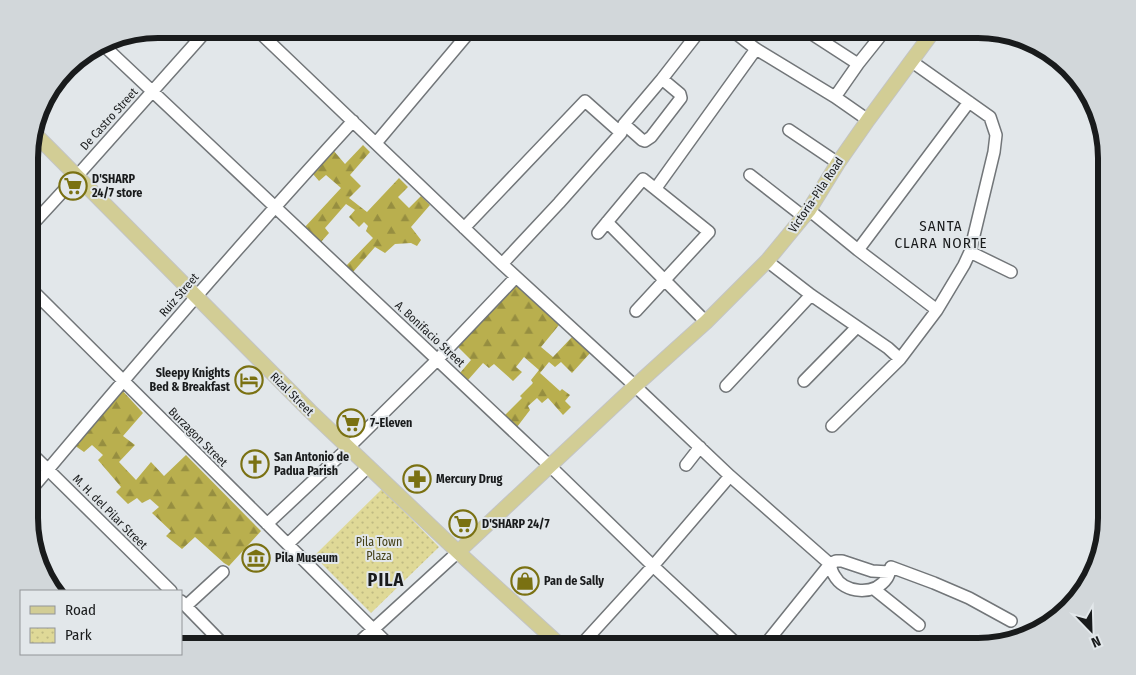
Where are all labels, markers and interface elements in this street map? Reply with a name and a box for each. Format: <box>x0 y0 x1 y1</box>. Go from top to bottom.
street label: De Castro Street <box>77 85 141 153</box>
street label: Victoria-Pila Road <box>786 155 846 235</box>
supermarket icon: D'SHARP 24/7 store <box>58 171 88 201</box>
place label: D'SHARP 24/7 store <box>91 172 142 200</box>
district label: SANTA CLARA NORTE <box>894 217 988 252</box>
street label: Ruiz Street <box>156 270 202 320</box>
street label: A. Bonifacio Street <box>392 298 468 370</box>
hotel icon: Sleepy Knights Bed & Breakfast <box>234 365 264 395</box>
place label: Sleepy Knights Bed & Breakfast <box>149 366 231 394</box>
street label: Rizal Street <box>267 369 317 419</box>
street label: Burzagon Street <box>166 405 230 469</box>
supermarket icon: 7-Eleven <box>336 408 366 438</box>
place label: 7-Eleven <box>370 416 412 430</box>
church icon: San Antonio de Padua Parish <box>240 449 270 479</box>
place label: San Antonio de Padua Parish <box>274 450 349 478</box>
pharmacy icon: Mercury Drug <box>402 464 432 494</box>
street label: M. H. del Pilar Street <box>70 472 150 552</box>
place label: Mercury Drug <box>436 472 503 486</box>
supermarket icon: D'SHARP 24/7 <box>448 509 478 539</box>
place label: D'SHARP 24/7 <box>482 517 550 531</box>
park label: Pila Town Plaza <box>356 535 402 563</box>
museum icon: Pila Museum <box>241 543 271 573</box>
place label: Pila Museum <box>275 551 338 565</box>
shop icon: Pan de Sally <box>510 566 540 596</box>
district label: PILA <box>368 569 404 591</box>
place label: Pan de Sally <box>544 574 604 588</box>
legend <box>20 590 182 655</box>
text: Road <box>65 601 96 619</box>
north arrow <box>1066 605 1116 655</box>
text: Park <box>65 626 92 644</box>
text: N <box>1089 632 1103 651</box>

